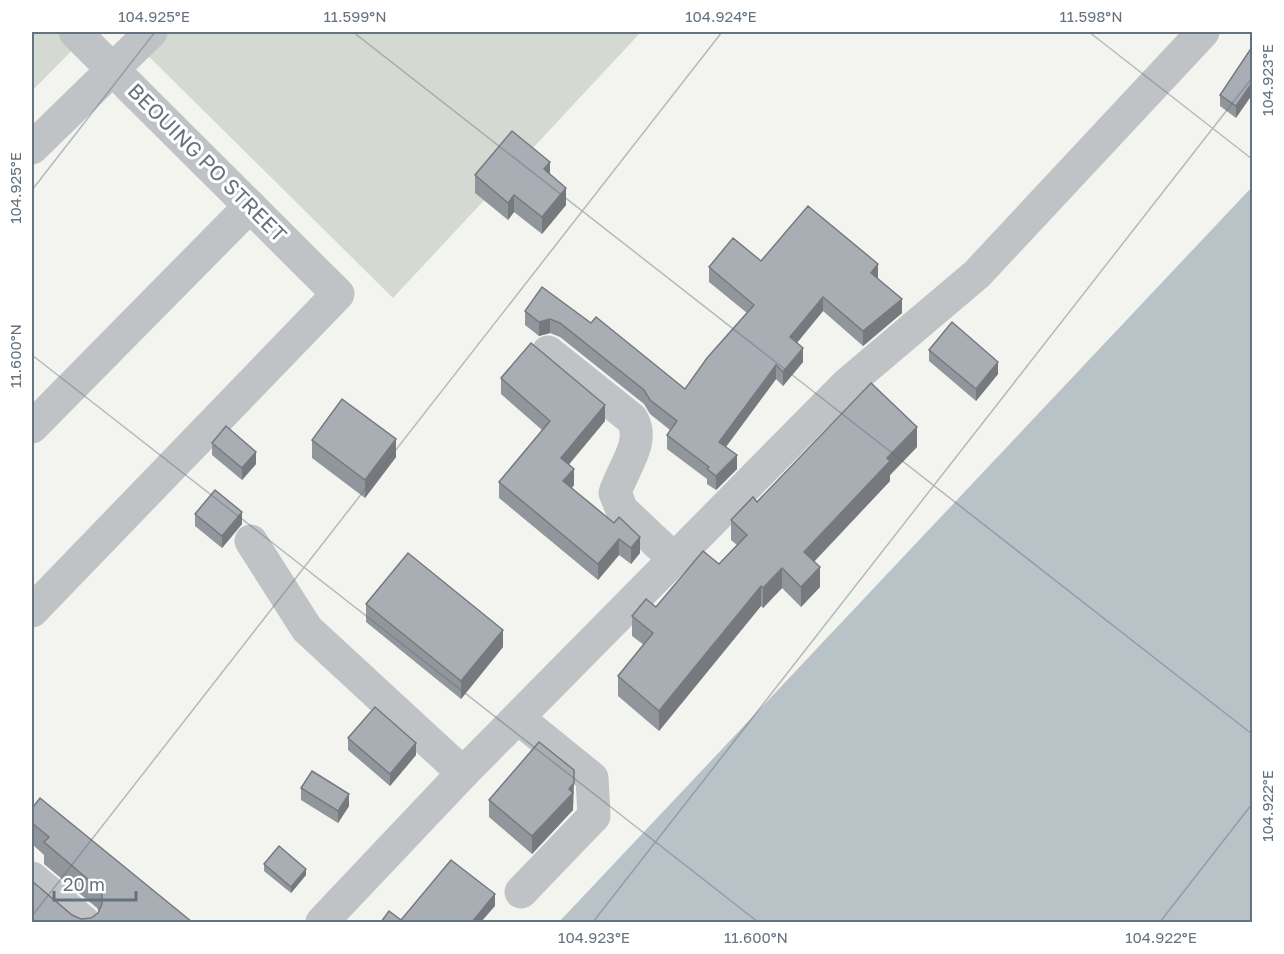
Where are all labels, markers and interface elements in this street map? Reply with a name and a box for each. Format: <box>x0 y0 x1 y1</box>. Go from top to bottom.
text: 104.925°E <box>118 7 190 25</box>
text: 11.599°N <box>323 7 387 25</box>
text: 104.924°E <box>685 7 757 25</box>
text: 11.598°N <box>1059 7 1123 25</box>
text: 104.923°E <box>1258 44 1276 116</box>
street label: BEOUING PO STREET <box>123 77 293 247</box>
text: 104.925°E <box>6 152 24 224</box>
text: 11.600°N <box>6 324 24 388</box>
text: 104.922°E <box>1258 770 1276 842</box>
scale bar <box>54 864 136 902</box>
text: 20 m <box>63 873 105 895</box>
text: 104.923°E <box>558 928 630 946</box>
text: 11.600°N <box>724 928 788 946</box>
text: 104.922°E <box>1125 928 1197 946</box>

